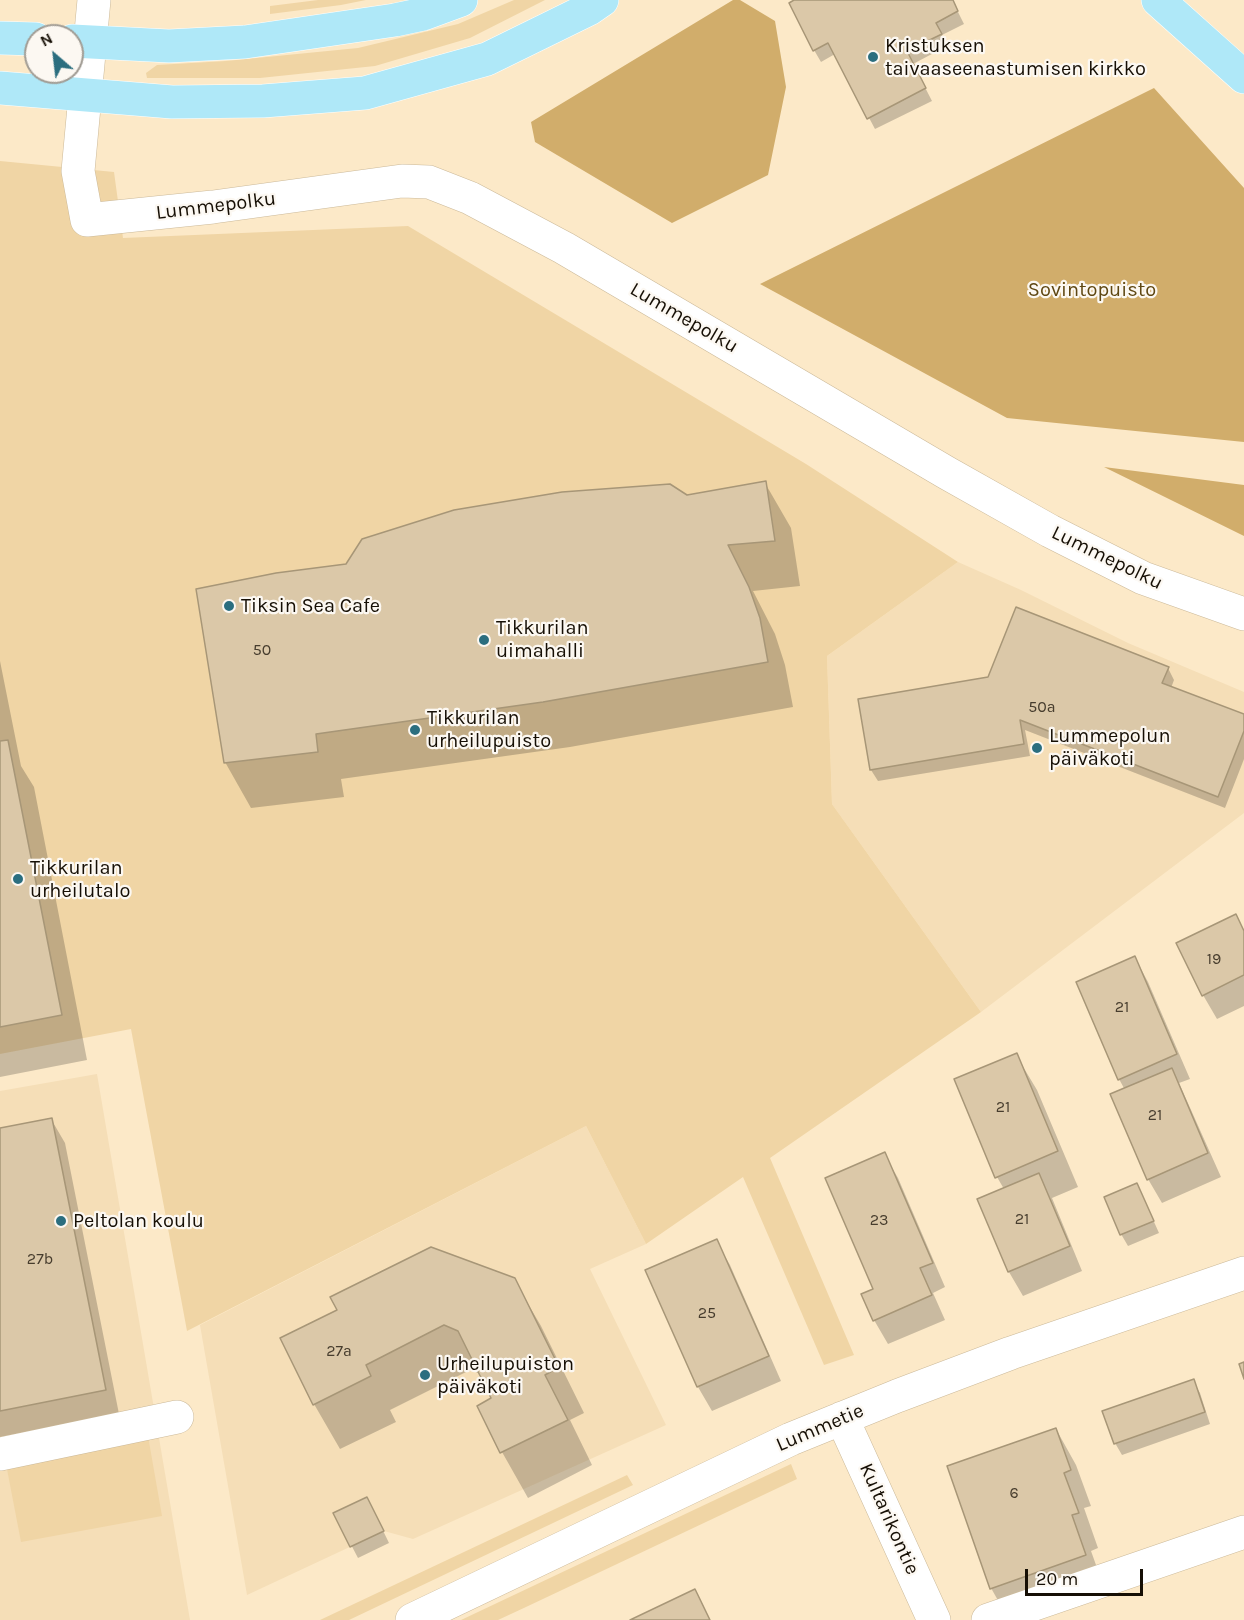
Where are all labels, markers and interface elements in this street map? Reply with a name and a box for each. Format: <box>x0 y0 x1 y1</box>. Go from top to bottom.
north arrow <box>24 24 84 84</box>
text: N <box>37 28 56 51</box>
place label: Kristuksen taivaaseenastumisen kirkko <box>885 34 1146 81</box>
marker: Kristuksen taivaaseenastumisen kirkko <box>866 50 880 64</box>
street label: Lummepolku <box>155 187 277 225</box>
street label: Lummepolku <box>626 277 742 359</box>
park label: Sovintopuisto <box>1028 278 1156 302</box>
street label: Lummepolku <box>1047 521 1167 595</box>
place label: Tiksin Sea Cafe <box>241 594 380 618</box>
marker: Tiksin Sea Cafe <box>222 599 236 613</box>
place label: Tikkurilan uimahalli <box>496 616 588 663</box>
marker: Tikkurilan uimahalli <box>477 633 491 647</box>
house number: 50 <box>253 640 271 660</box>
house number: 50a <box>1028 697 1056 717</box>
place label: Tikkurilan urheilupuisto <box>427 706 551 753</box>
marker: Tikkurilan urheilupuisto <box>408 723 422 737</box>
place label: Lummepolun päiväkoti <box>1049 724 1171 771</box>
marker: Lummepolun päiväkoti <box>1030 741 1044 755</box>
place label: Tikkurilan urheilutalo <box>30 856 130 903</box>
marker: Tikkurilan urheilutalo <box>11 872 25 886</box>
house number: 19 <box>1207 949 1221 969</box>
house number: 21 <box>1115 997 1129 1017</box>
house number: 21 <box>996 1097 1010 1117</box>
house number: 21 <box>1148 1105 1162 1125</box>
place label: Peltolan koulu <box>73 1209 204 1233</box>
house number: 21 <box>1015 1209 1029 1229</box>
house number: 23 <box>870 1210 888 1230</box>
marker: Peltolan koulu <box>54 1214 68 1228</box>
house number: 27b <box>27 1249 53 1269</box>
house number: 25 <box>698 1303 716 1323</box>
house number: 27a <box>326 1341 352 1361</box>
place label: Urheilupuiston päiväkoti <box>437 1352 574 1399</box>
marker: Urheilupuiston päiväkoti <box>418 1368 432 1382</box>
street label: Lummetie <box>773 1399 867 1457</box>
street label: Kultarikontie <box>854 1459 924 1579</box>
house number: 6 <box>1009 1483 1019 1503</box>
scale bar <box>1028 1557 1146 1595</box>
text: 20 m <box>1036 1568 1078 1590</box>

